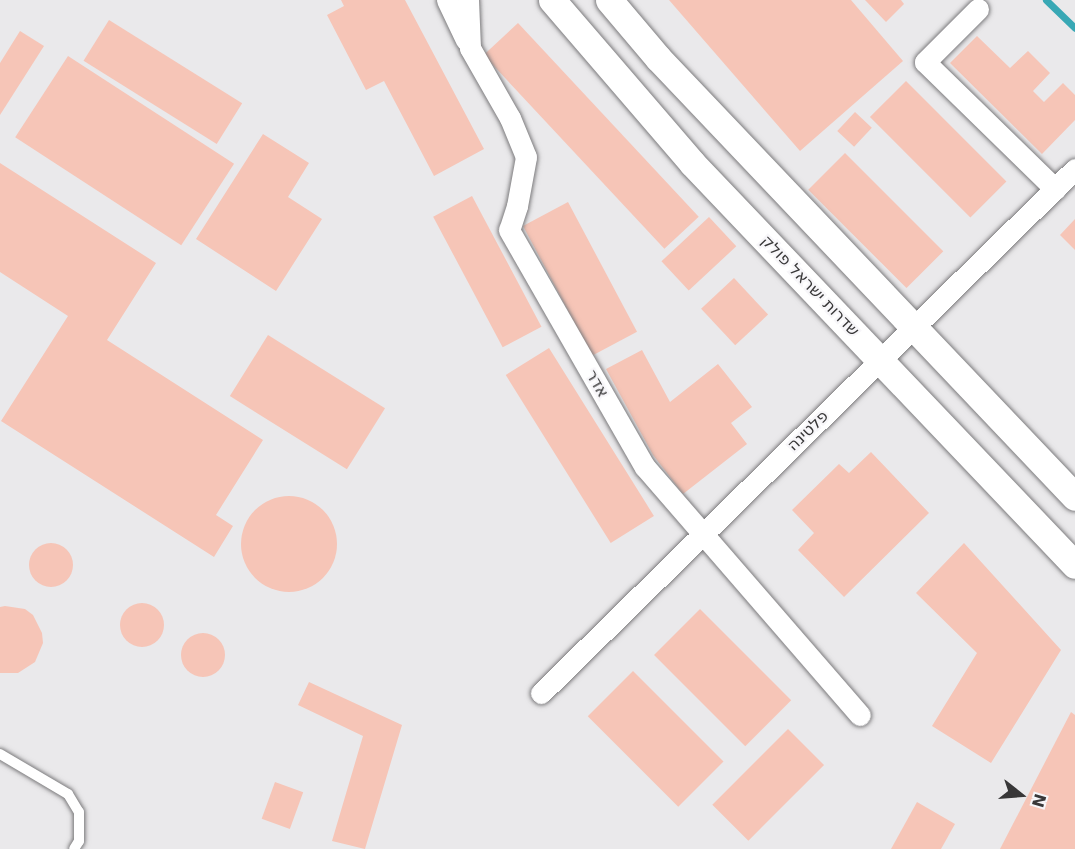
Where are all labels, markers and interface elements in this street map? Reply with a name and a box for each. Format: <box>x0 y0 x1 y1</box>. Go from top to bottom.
street label: שדרות ישראל פולק <box>757 232 863 340</box>
street label: אדר <box>582 367 612 401</box>
street label: פלטינה <box>783 407 833 455</box>
north arrow <box>991 765 1051 825</box>
text: N <box>1028 791 1050 810</box>

